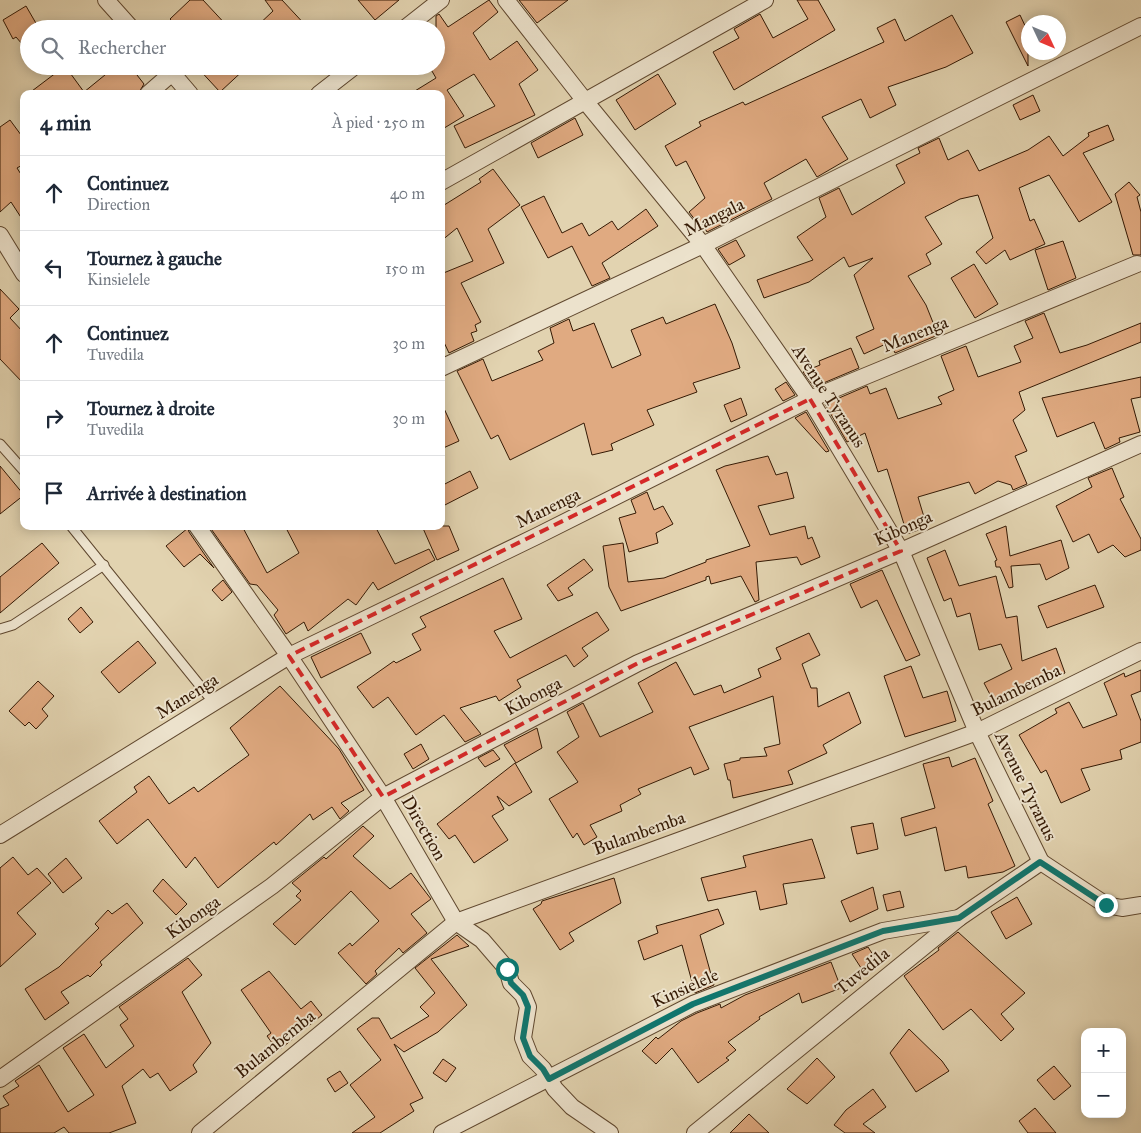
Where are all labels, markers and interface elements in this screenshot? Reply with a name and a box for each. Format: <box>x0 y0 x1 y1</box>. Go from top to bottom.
north arrow <box>1021 15 1066 60</box>
search box <box>20 20 445 75</box>
icon: search <box>38 34 66 62</box>
text: Rechercher <box>78 36 166 59</box>
text: 4 min <box>40 110 91 136</box>
text: À pied · 250 m <box>332 113 425 132</box>
text: Continuez <box>87 172 169 195</box>
icon: ahead <box>40 179 68 207</box>
text: 40 m <box>390 184 425 203</box>
street label: Mangala <box>680 193 749 242</box>
text: Direction <box>87 195 150 214</box>
text: Tournez à gauche <box>87 247 222 270</box>
icon: left <box>40 254 68 282</box>
text: 150 m <box>385 259 425 278</box>
text: Kinsielele <box>87 270 150 289</box>
street label: Manenga <box>879 311 952 358</box>
text: Continuez <box>87 322 169 345</box>
icon: ahead <box>40 329 68 357</box>
text: 30 m <box>392 334 425 353</box>
street label: Avenue Tyranus <box>787 339 871 452</box>
text: Tuvedila <box>87 345 144 364</box>
text: Tournez à droite <box>87 397 215 420</box>
icon: right <box>40 404 68 432</box>
text: 30 m <box>392 409 425 428</box>
text: Tuvedila <box>87 420 144 439</box>
icon: arrive <box>40 479 68 507</box>
text: Arrivée à destination <box>87 482 246 505</box>
street label: Manenga <box>512 483 585 534</box>
street label: Kibonga <box>871 505 936 551</box>
street label: Bulambemba <box>968 659 1065 721</box>
street label: Manenga <box>152 668 223 724</box>
street label: Kibonga <box>501 672 566 721</box>
street label: Avenue Tyranus <box>990 727 1062 844</box>
street label: Direction <box>397 792 451 864</box>
street label: Bulambemba <box>590 806 689 860</box>
street label: Kibonga <box>162 890 225 944</box>
route end <box>1095 894 1118 917</box>
street label: Tuvedila <box>830 942 894 1000</box>
route start <box>496 958 519 981</box>
street label: Kinsielele <box>648 964 722 1012</box>
street label: Bulambemba <box>231 1005 320 1083</box>
map controls <box>1081 1028 1126 1118</box>
button: + <box>1081 1028 1126 1073</box>
button: − <box>1081 1073 1126 1118</box>

